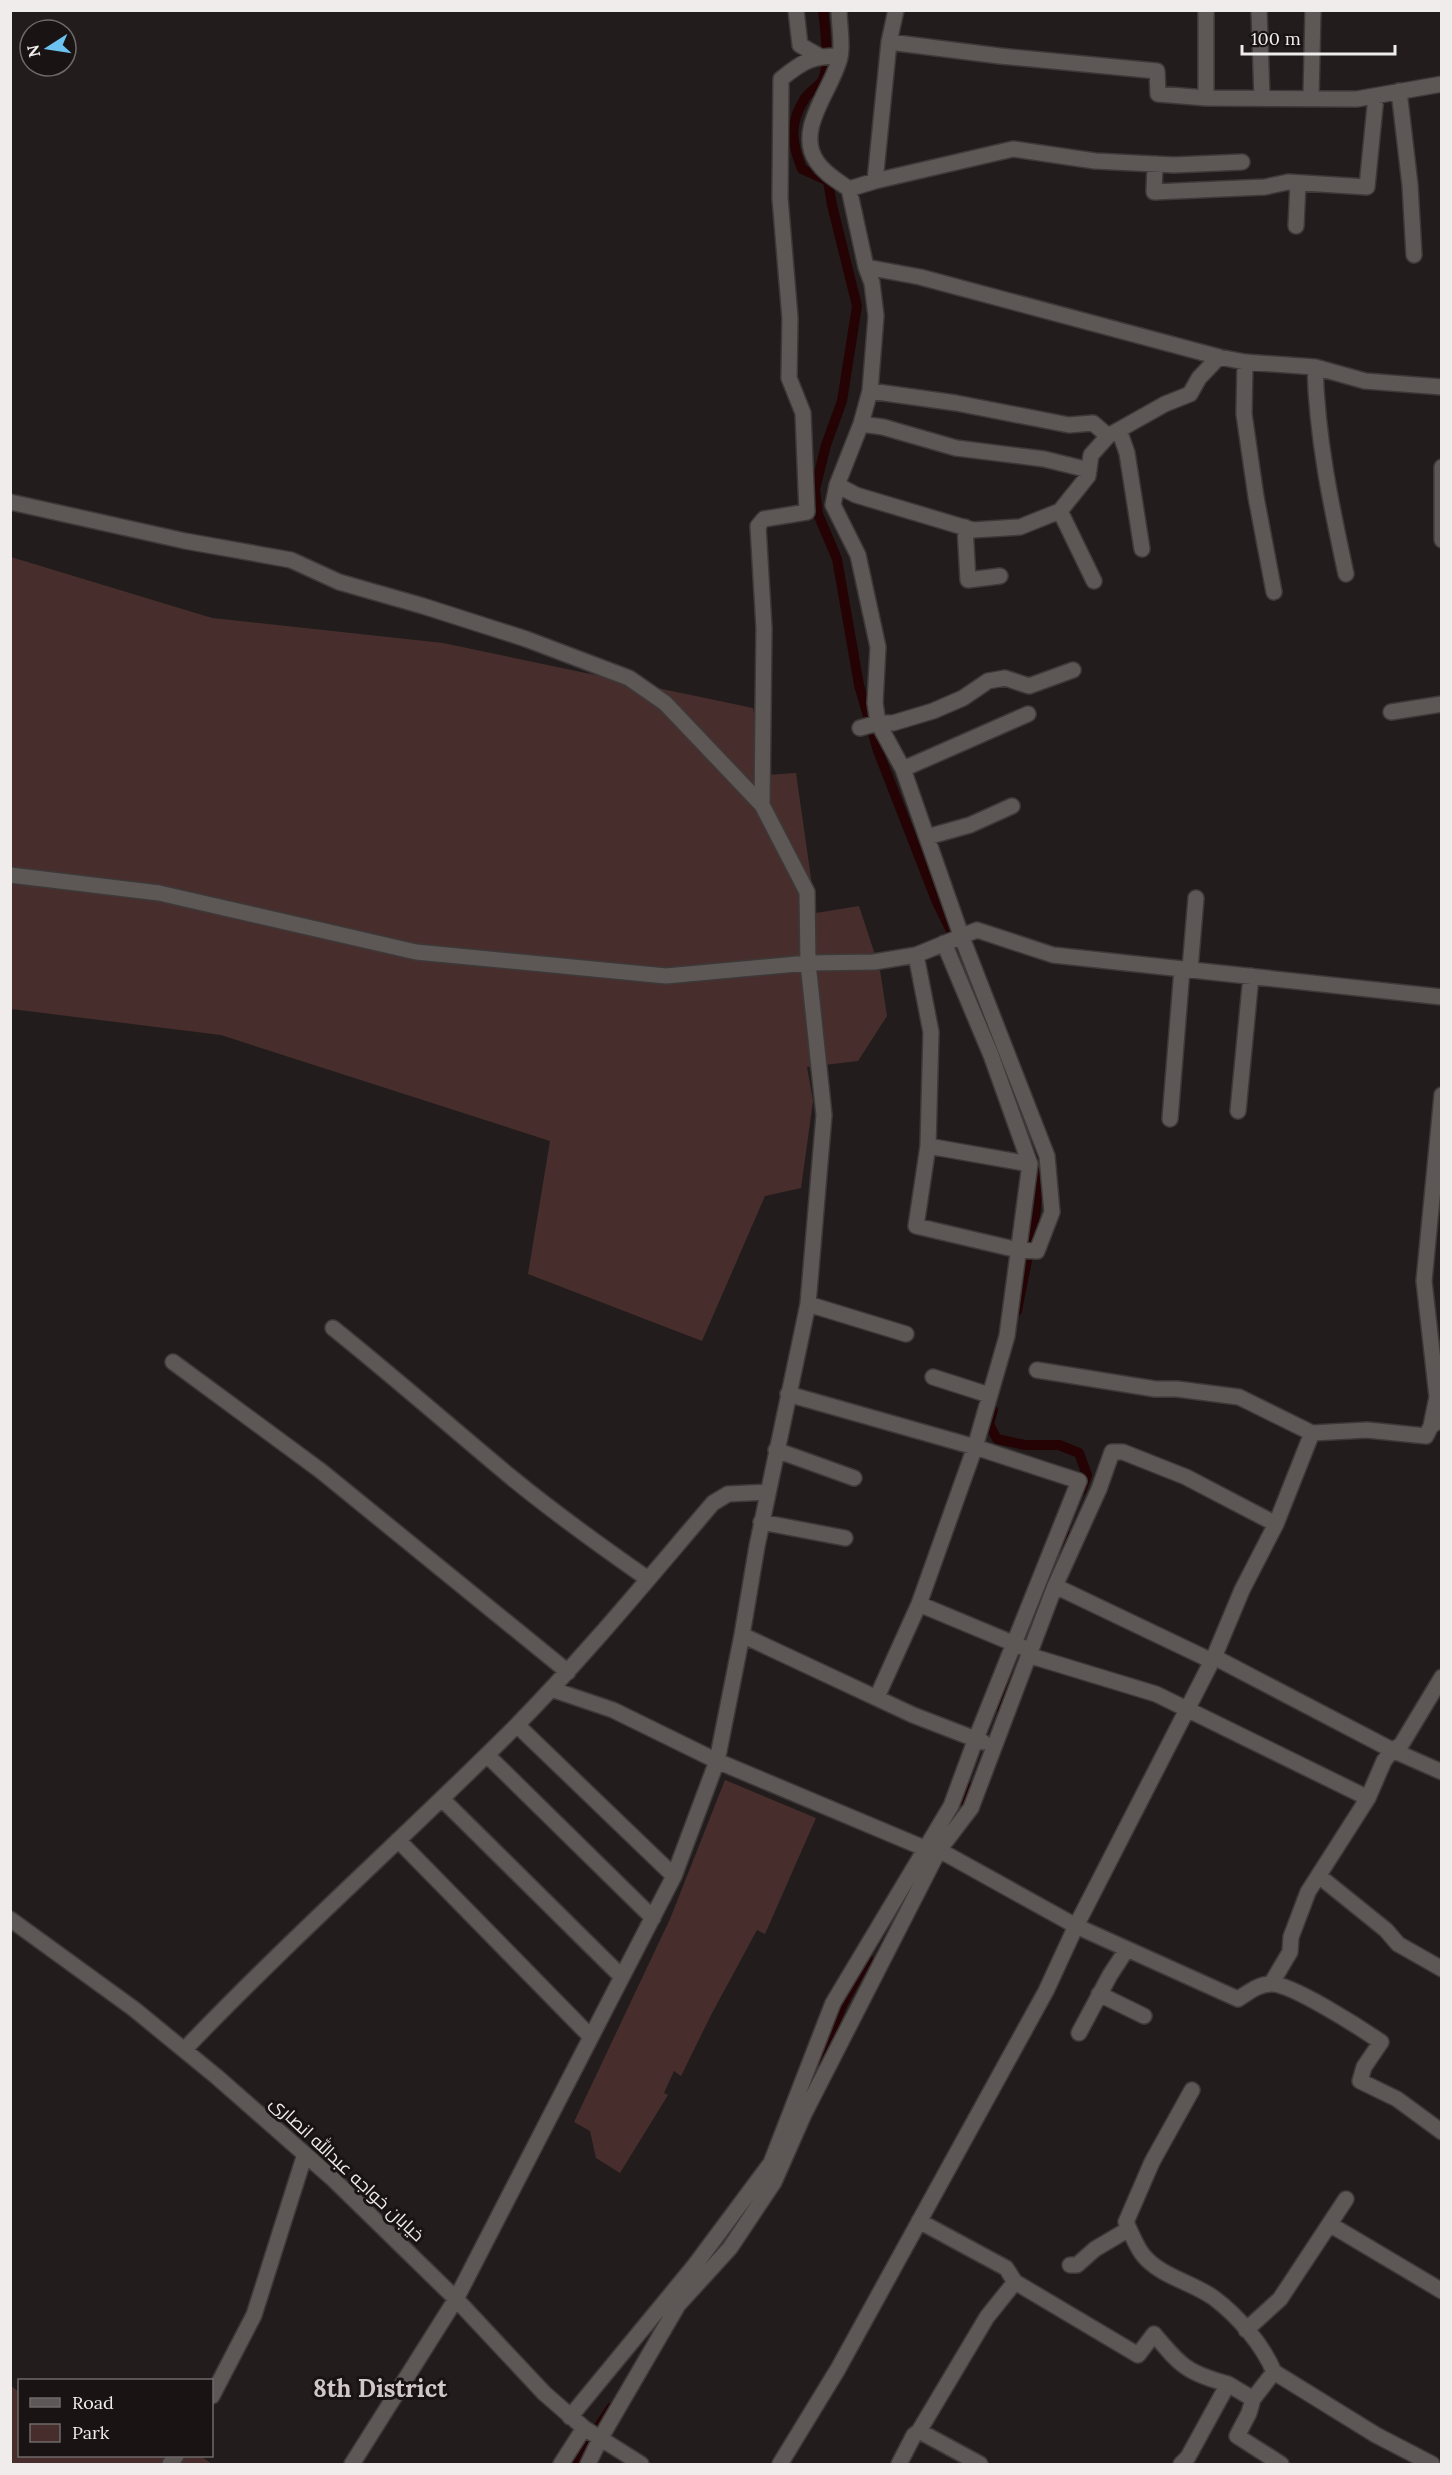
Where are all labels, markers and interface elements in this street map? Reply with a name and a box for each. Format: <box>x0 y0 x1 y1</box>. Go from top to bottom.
north arrow <box>18 18 78 78</box>
scale bar <box>1242 18 1395 56</box>
text: 100 m <box>1251 27 1301 50</box>
text: N <box>22 43 44 59</box>
street label: خیابان خواجه عبدالله انصاری <box>265 2091 429 2246</box>
district label: 8th District <box>313 2373 448 2404</box>
legend <box>18 2379 213 2457</box>
text: Road <box>72 2391 114 2414</box>
text: Park <box>72 2421 110 2444</box>

